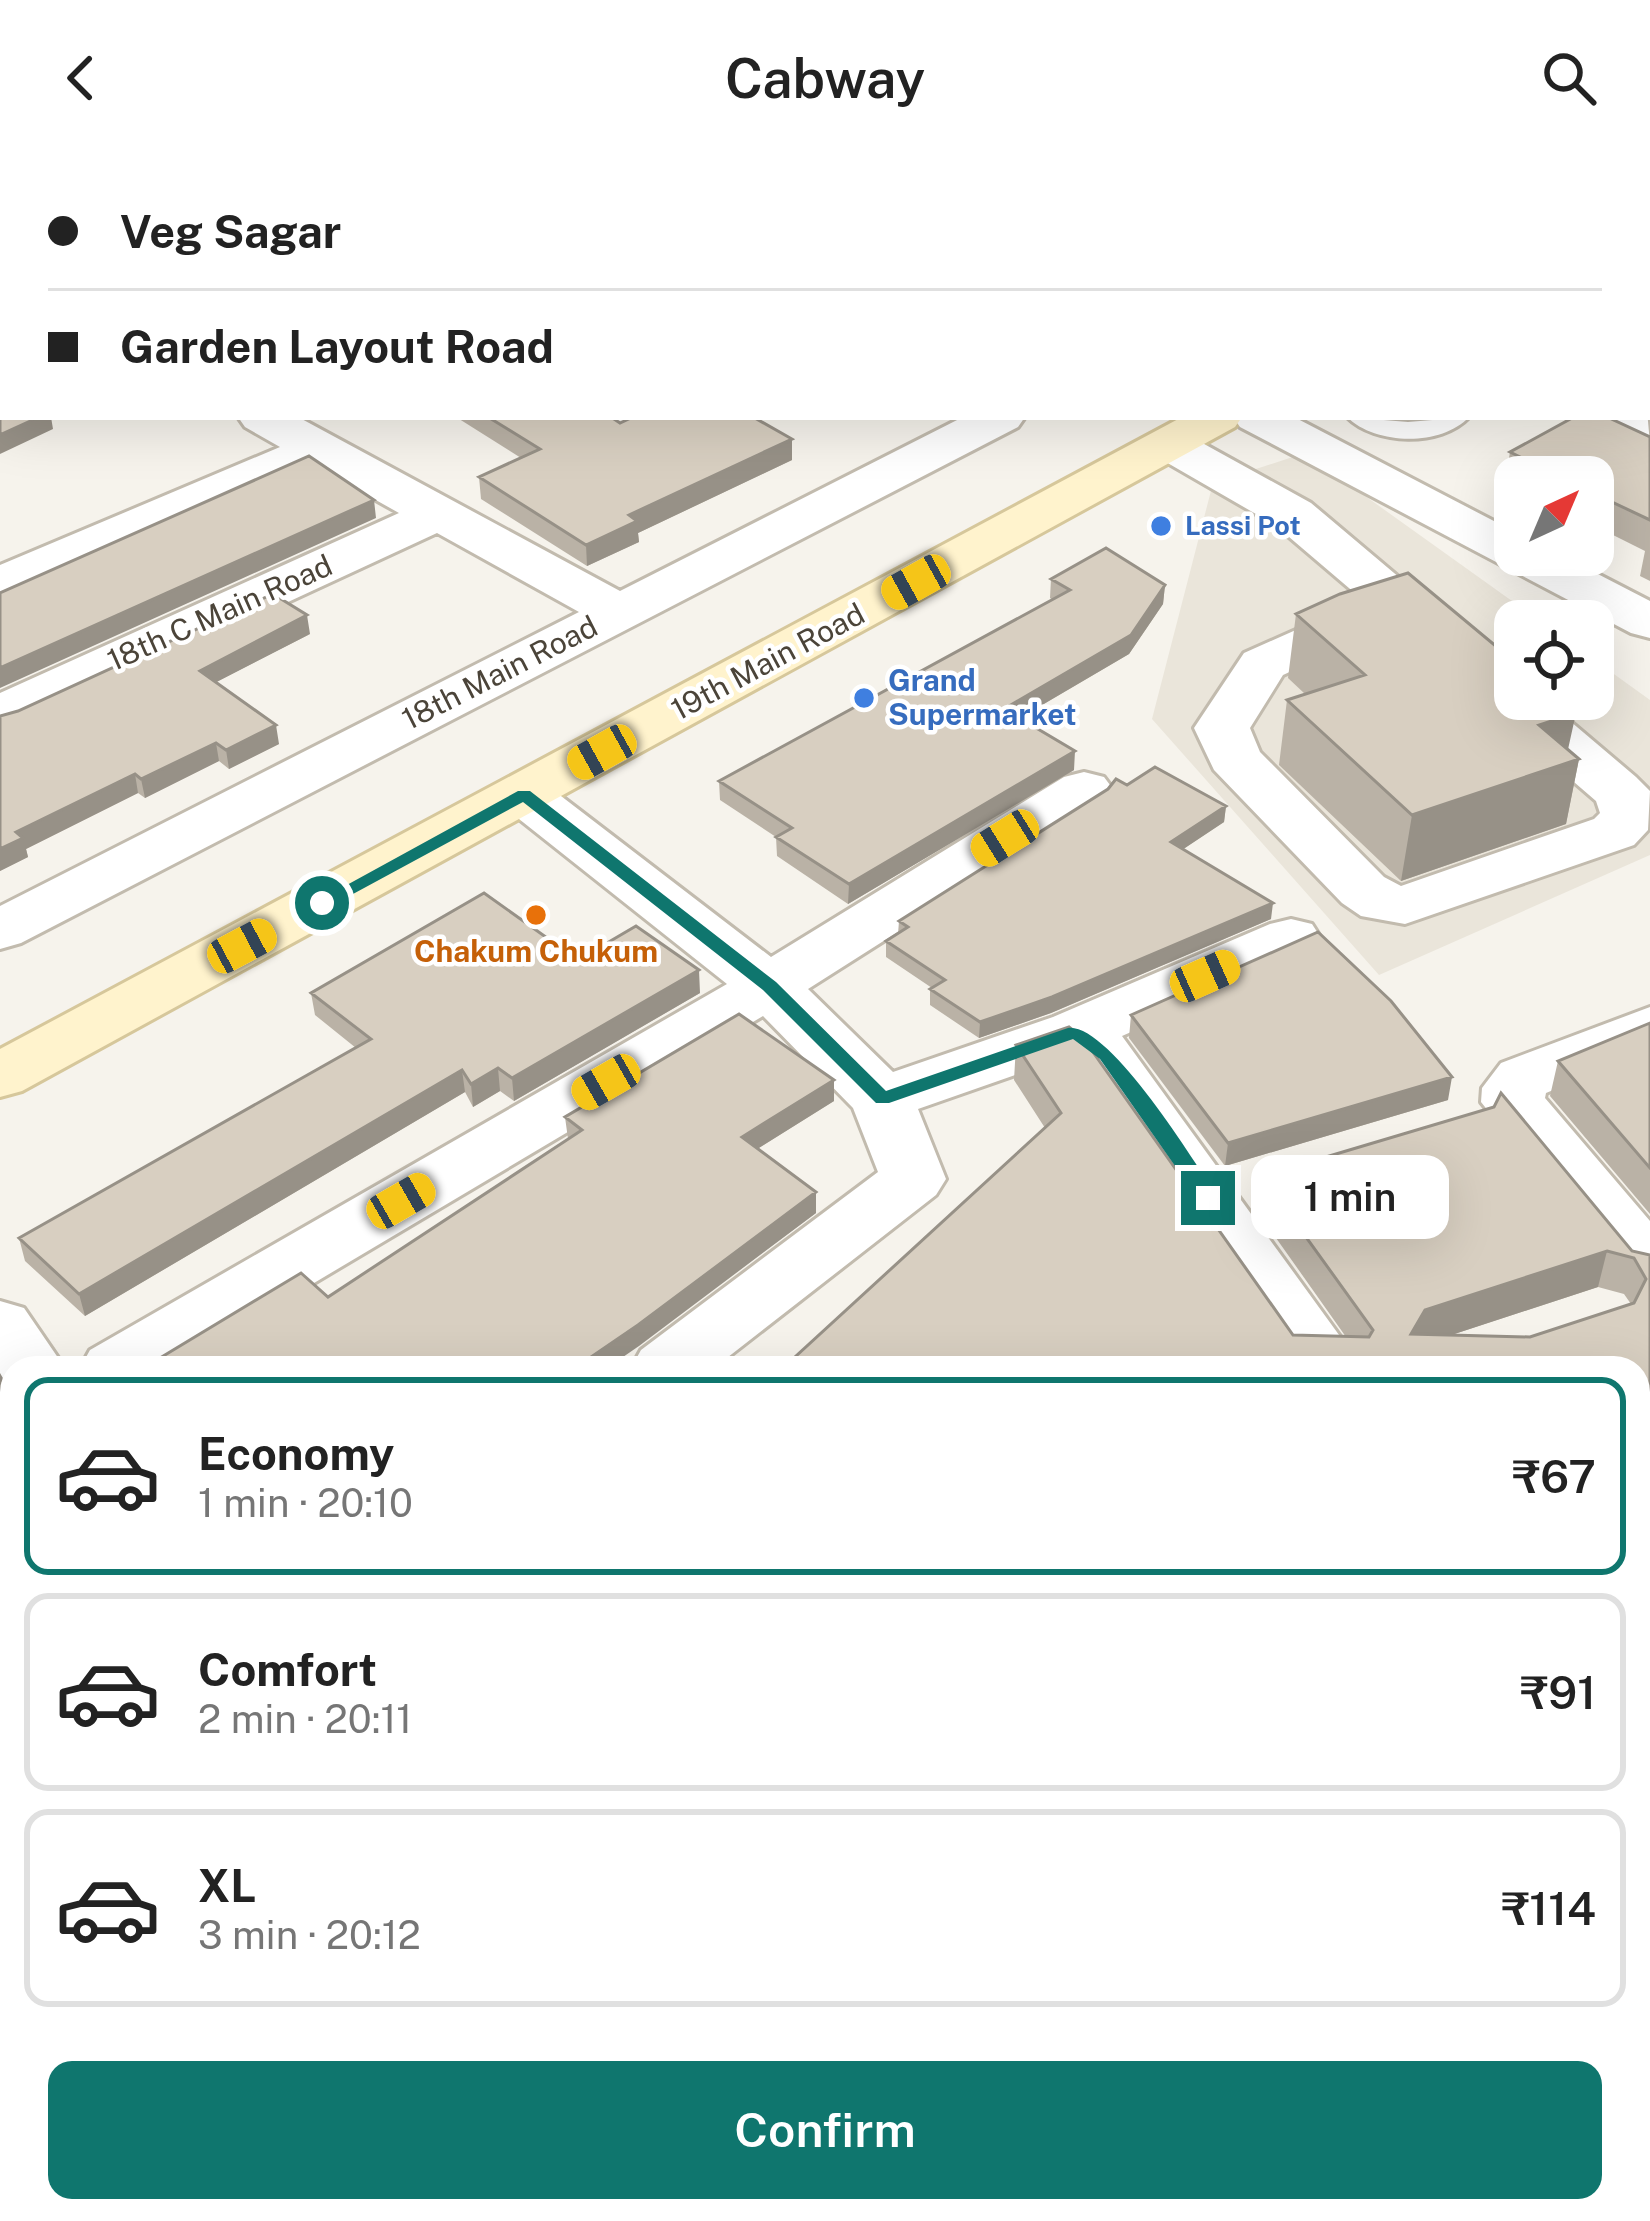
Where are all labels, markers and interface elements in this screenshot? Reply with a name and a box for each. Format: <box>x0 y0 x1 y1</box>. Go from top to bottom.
icon: back <box>48 45 114 111</box>
icon: search <box>1536 45 1602 111</box>
text: Cabway <box>725 47 925 110</box>
text: Veg Sagar <box>120 205 341 258</box>
text: Garden Layout Road <box>120 320 554 373</box>
north arrow <box>1494 456 1614 576</box>
map controls <box>1494 456 1614 720</box>
place label: Lassi Pot <box>1185 509 1301 541</box>
marker: Lassi Pot <box>1148 513 1174 539</box>
street label: 18th C Main Road <box>102 546 338 678</box>
car <box>876 549 956 615</box>
street label: 19th Main Road <box>665 595 870 727</box>
button: locate <box>1494 600 1614 720</box>
street label: 18th Main Road <box>396 607 603 737</box>
place label: Grand Supermarket <box>888 662 1077 732</box>
marker: Grand Supermarket <box>851 685 877 711</box>
car <box>562 719 642 785</box>
car <box>965 804 1045 872</box>
route start <box>295 876 349 930</box>
marker: Chakum Chukum <box>523 902 549 928</box>
car <box>202 913 282 979</box>
place label: Chakum Chukum <box>414 933 658 969</box>
car <box>1165 945 1245 1007</box>
car <box>566 1048 646 1116</box>
callout: 1 min <box>1250 1156 1448 1240</box>
car <box>361 1167 441 1235</box>
route end <box>1181 1171 1235 1225</box>
text: 1 min <box>1304 1174 1396 1220</box>
icon: car <box>54 1422 162 1530</box>
text: Economy <box>198 1427 394 1480</box>
text: ₹67 <box>1512 1450 1596 1503</box>
text: 1 min · 20:10 <box>198 1480 413 1526</box>
icon: car <box>54 1638 162 1746</box>
text: Comfort <box>198 1643 377 1696</box>
text: ₹91 <box>1520 1666 1596 1719</box>
text: 2 min · 20:11 <box>198 1696 412 1742</box>
icon: car <box>54 1854 162 1962</box>
text: XL <box>198 1859 256 1912</box>
text: ₹114 <box>1502 1882 1596 1935</box>
text: 3 min · 20:12 <box>198 1912 421 1958</box>
button: Confirm <box>48 2061 1602 2199</box>

